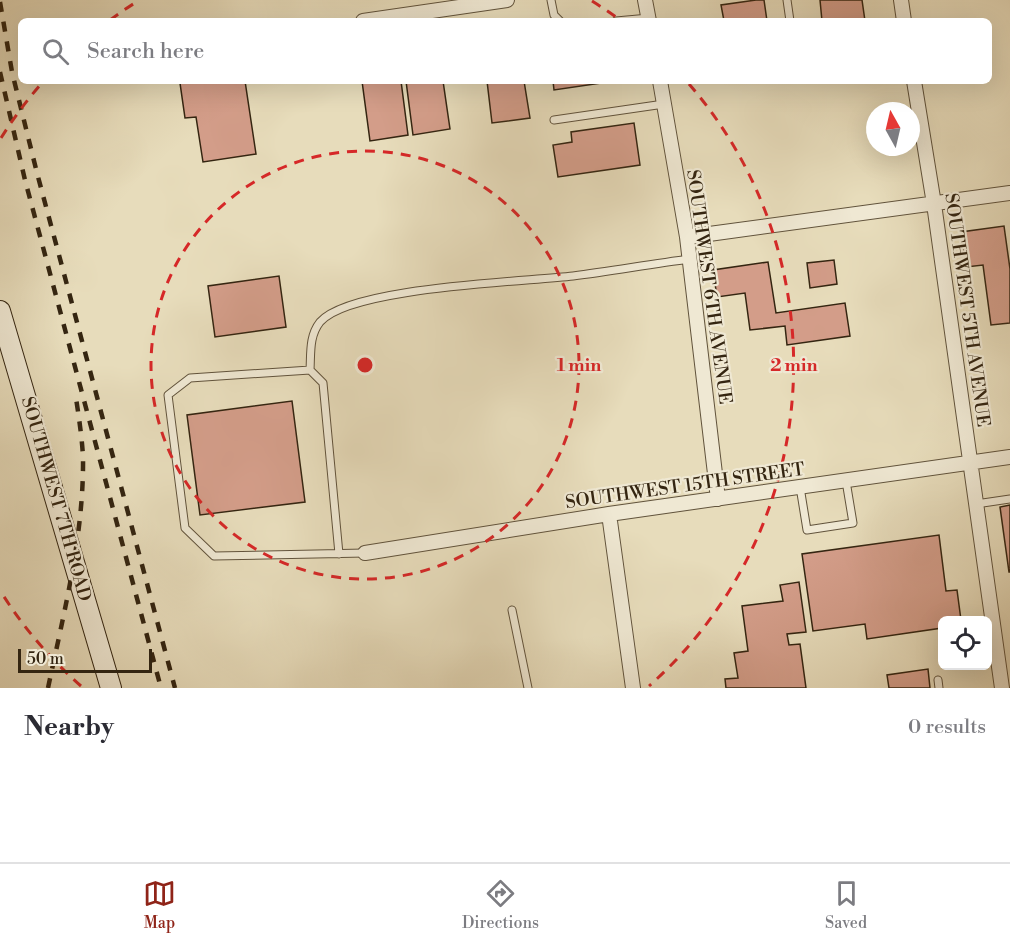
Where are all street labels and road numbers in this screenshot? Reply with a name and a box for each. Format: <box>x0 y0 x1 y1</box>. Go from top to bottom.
street label: SOUTHWEST 6TH AVENUE <box>681 168 737 406</box>
street label: SOUTHWEST 5TH AVENUE <box>939 192 995 428</box>
street label: SOUTHWEST 7TH ROAD <box>16 394 96 604</box>
street label: SOUTHWEST 15TH STREET <box>564 458 806 514</box>

